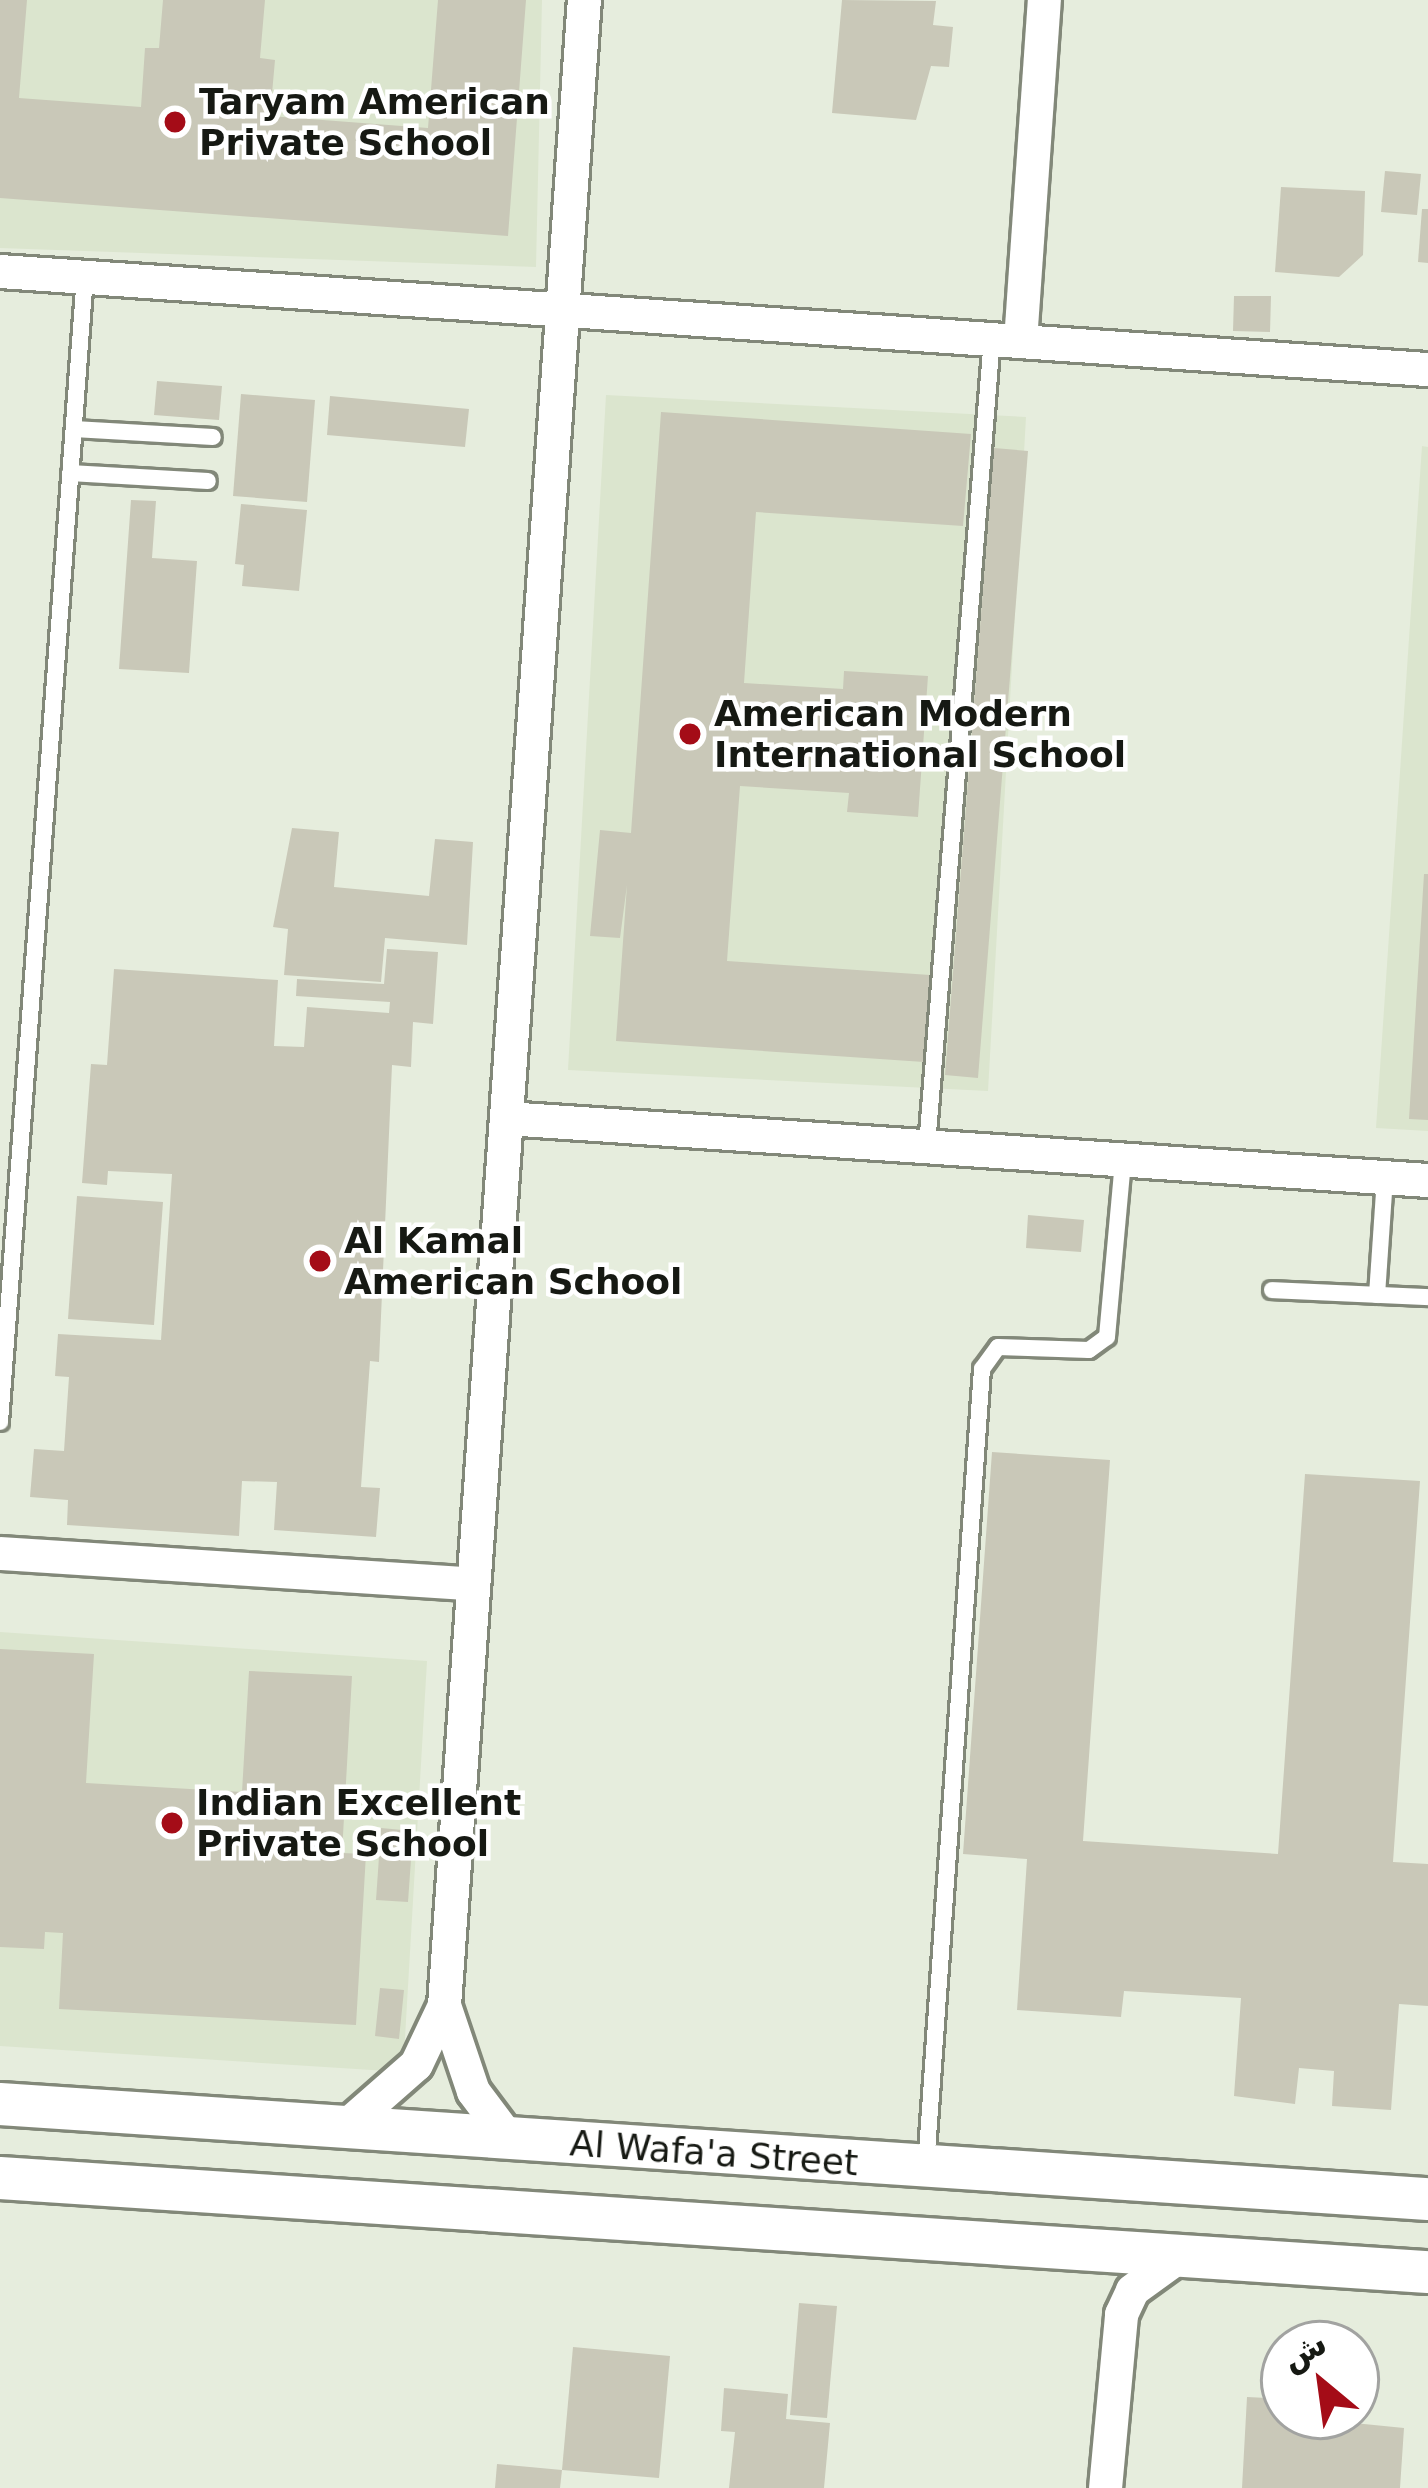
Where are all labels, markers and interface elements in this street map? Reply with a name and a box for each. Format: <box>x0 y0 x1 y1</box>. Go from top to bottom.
place label: Taryam American Private School <box>199 79 550 164</box>
marker: Taryam American Private School <box>162 109 188 135</box>
place label: American Modern International School <box>714 691 1126 776</box>
marker: American Modern International School <box>677 721 703 747</box>
place label: Al Kamal American School <box>344 1218 682 1303</box>
marker: Al Kamal American School <box>307 1248 333 1274</box>
place label: Indian Excellent Private School <box>196 1780 521 1865</box>
marker: Indian Excellent Private School <box>159 1810 185 1836</box>
street label: Al Wafa'a Street <box>568 2121 860 2185</box>
north arrow <box>1260 2320 1380 2440</box>
text: ش <box>1274 2323 1333 2379</box>

